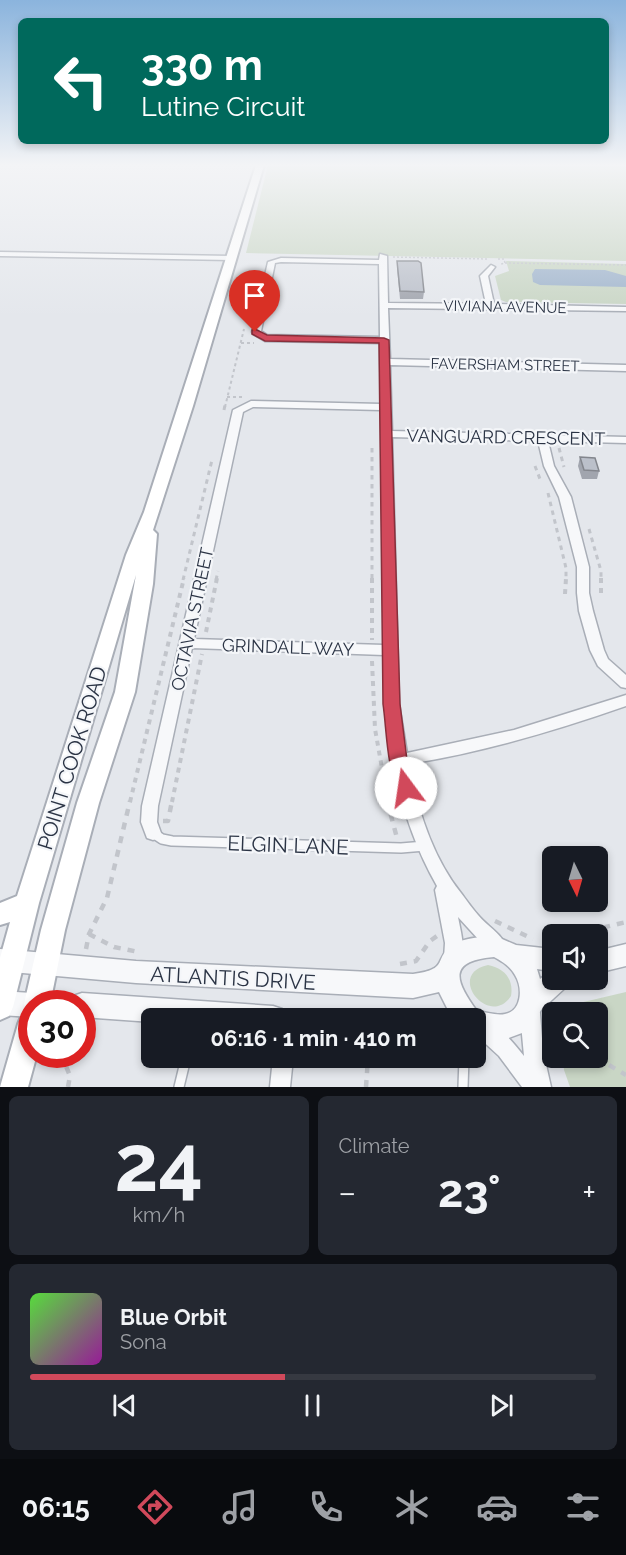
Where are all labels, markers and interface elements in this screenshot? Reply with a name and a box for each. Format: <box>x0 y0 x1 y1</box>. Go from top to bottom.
text: 330 m <box>141 41 263 90</box>
icon: left <box>42 42 120 120</box>
text: Lutine Circuit <box>141 91 305 122</box>
pin <box>229 270 280 332</box>
icon: arrive <box>238 279 271 312</box>
street label: VIVIANA AVENUE <box>443 297 567 317</box>
street label: FAVERSHAM STREET <box>430 355 580 375</box>
street label: VANGUARD CRESCENT <box>407 425 606 449</box>
street label: OCTAVIA STREET <box>167 545 217 693</box>
street label: GRINDALL WAY <box>222 634 355 660</box>
street label: POINT COOK ROAD <box>32 663 112 853</box>
position arrow <box>374 756 438 820</box>
street label: ELGIN LANE <box>227 830 349 860</box>
north arrow <box>542 846 608 912</box>
map controls <box>542 846 608 1068</box>
button: sound <box>542 924 608 990</box>
street label: ATLANTIS DRIVE <box>150 961 316 995</box>
speed limit sign: 30 <box>18 990 96 1068</box>
button: search <box>542 1002 608 1068</box>
text: 06:16 · 1 min · 410 m <box>211 1025 416 1051</box>
text: 24 <box>114 1118 203 1209</box>
text: Climate <box>339 1134 410 1158</box>
text: 23° <box>438 1165 501 1218</box>
text: − <box>339 1173 356 1212</box>
text: + <box>582 1173 596 1212</box>
text: km/h <box>132 1203 185 1227</box>
text: Blue Orbit <box>120 1304 227 1330</box>
text: Sona <box>120 1330 167 1354</box>
icon: previous <box>108 1389 141 1422</box>
icon: pause <box>296 1389 329 1422</box>
icon: next <box>485 1389 518 1422</box>
icon: directions <box>134 1486 176 1528</box>
icon: music <box>219 1486 261 1528</box>
icon: phone <box>305 1486 347 1528</box>
icon: climate <box>391 1486 433 1528</box>
icon: car <box>476 1486 518 1528</box>
icon: filters <box>562 1486 604 1528</box>
text: 06:15 <box>22 1492 90 1523</box>

